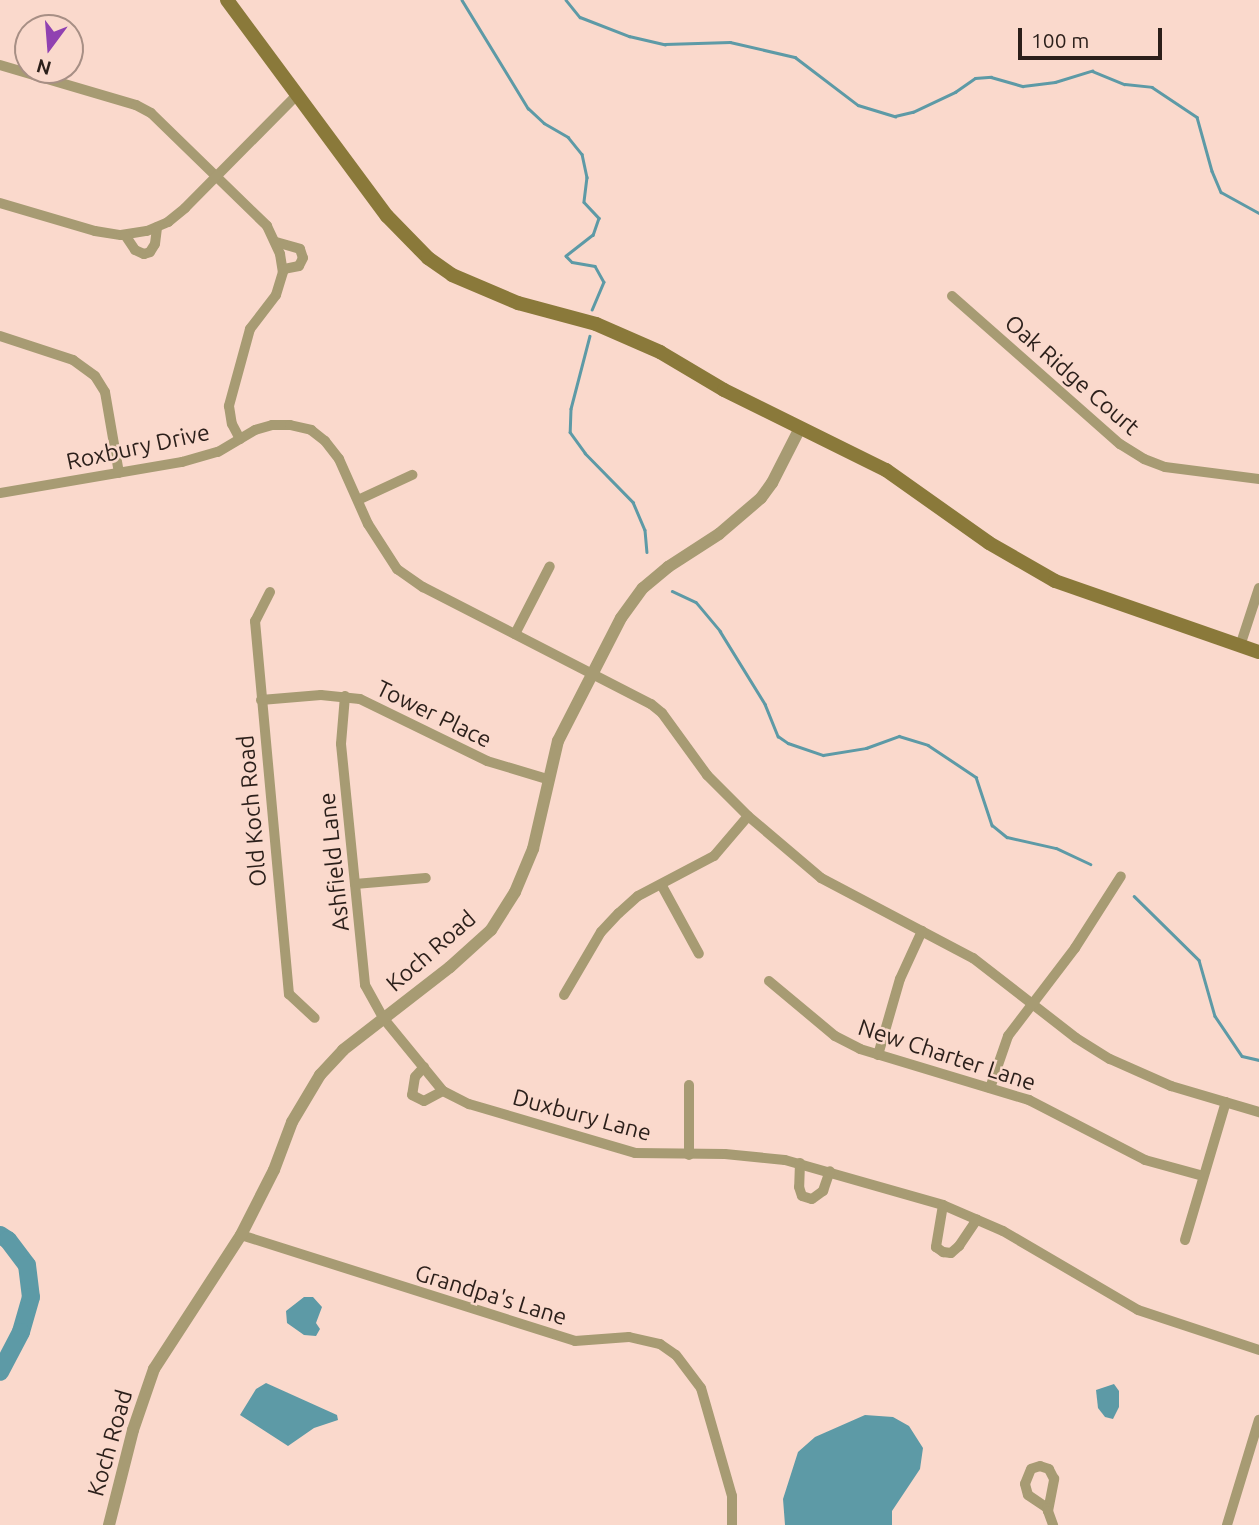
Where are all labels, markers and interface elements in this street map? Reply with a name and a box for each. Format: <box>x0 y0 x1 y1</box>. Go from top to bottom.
north arrow <box>14 14 84 84</box>
scale bar <box>1021 14 1164 58</box>
text: 100 m <box>1031 28 1089 52</box>
text: N <box>34 55 54 80</box>
street label: Oak Ridge Court <box>999 309 1145 441</box>
street label: Roxbury Drive <box>64 418 212 476</box>
street label: Tower Place <box>372 674 496 754</box>
street label: Old Koch Road <box>232 734 272 888</box>
street label: Ashfield Lane <box>313 791 355 933</box>
street label: Koch Road <box>381 905 481 997</box>
street label: New Charter Lane <box>855 1013 1039 1097</box>
street label: Duxbury Lane <box>510 1083 654 1147</box>
street label: Grandpa's Lane <box>412 1259 570 1331</box>
street label: Koch Road <box>82 1387 138 1499</box>

